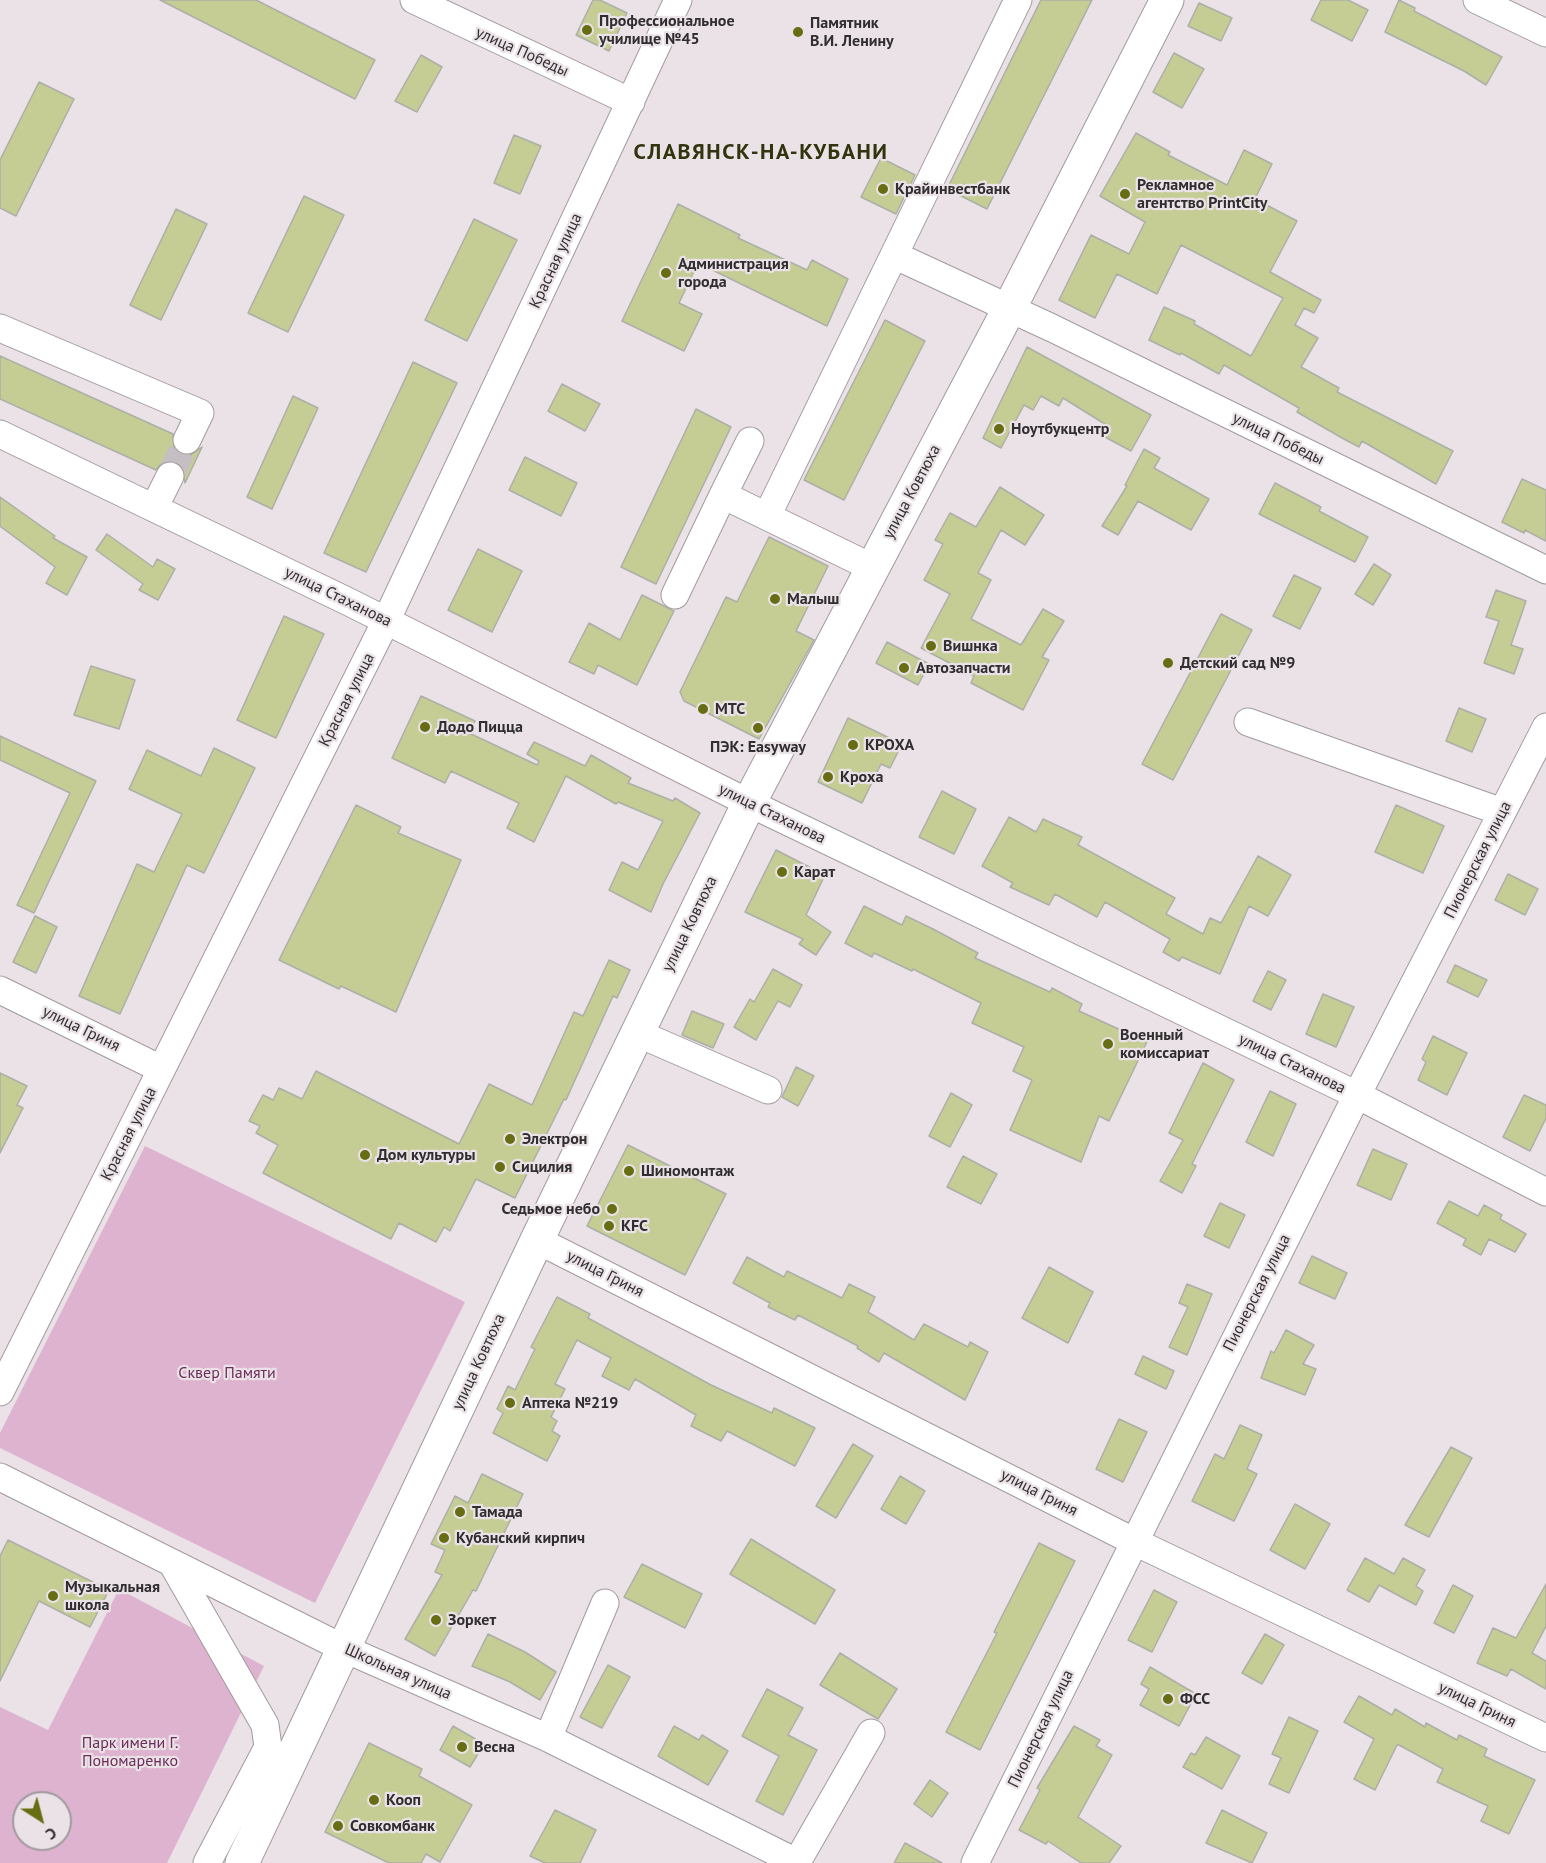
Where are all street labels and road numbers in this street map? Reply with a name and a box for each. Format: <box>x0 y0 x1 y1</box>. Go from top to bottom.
street label: улица Победы <box>473 23 571 81</box>
street label: Красная улица <box>526 210 586 312</box>
street label: улица Победы <box>1229 409 1327 469</box>
street label: улица Ковтюха <box>879 442 945 542</box>
street label: улица Стаханова <box>281 563 395 631</box>
street label: Красная улица <box>315 650 379 750</box>
street label: улица Стаханова <box>715 780 829 848</box>
street label: Пионерская улица <box>1440 798 1516 922</box>
street label: улица Ковтюха <box>659 873 721 975</box>
street label: улица Гриня <box>39 1002 123 1056</box>
street label: улица Стаханова <box>1235 1030 1349 1098</box>
street label: Красная улица <box>97 1084 161 1184</box>
street label: Пионерская улица <box>1219 1231 1295 1355</box>
street label: улица Гриня <box>563 1246 647 1302</box>
street label: улица Ковтюха <box>448 1311 510 1413</box>
street label: улица Гриня <box>997 1465 1081 1521</box>
street label: Школьная улица <box>342 1640 454 1704</box>
street label: Пионерская улица <box>1004 1667 1078 1791</box>
street label: улица Гриня <box>1435 1678 1519 1732</box>

